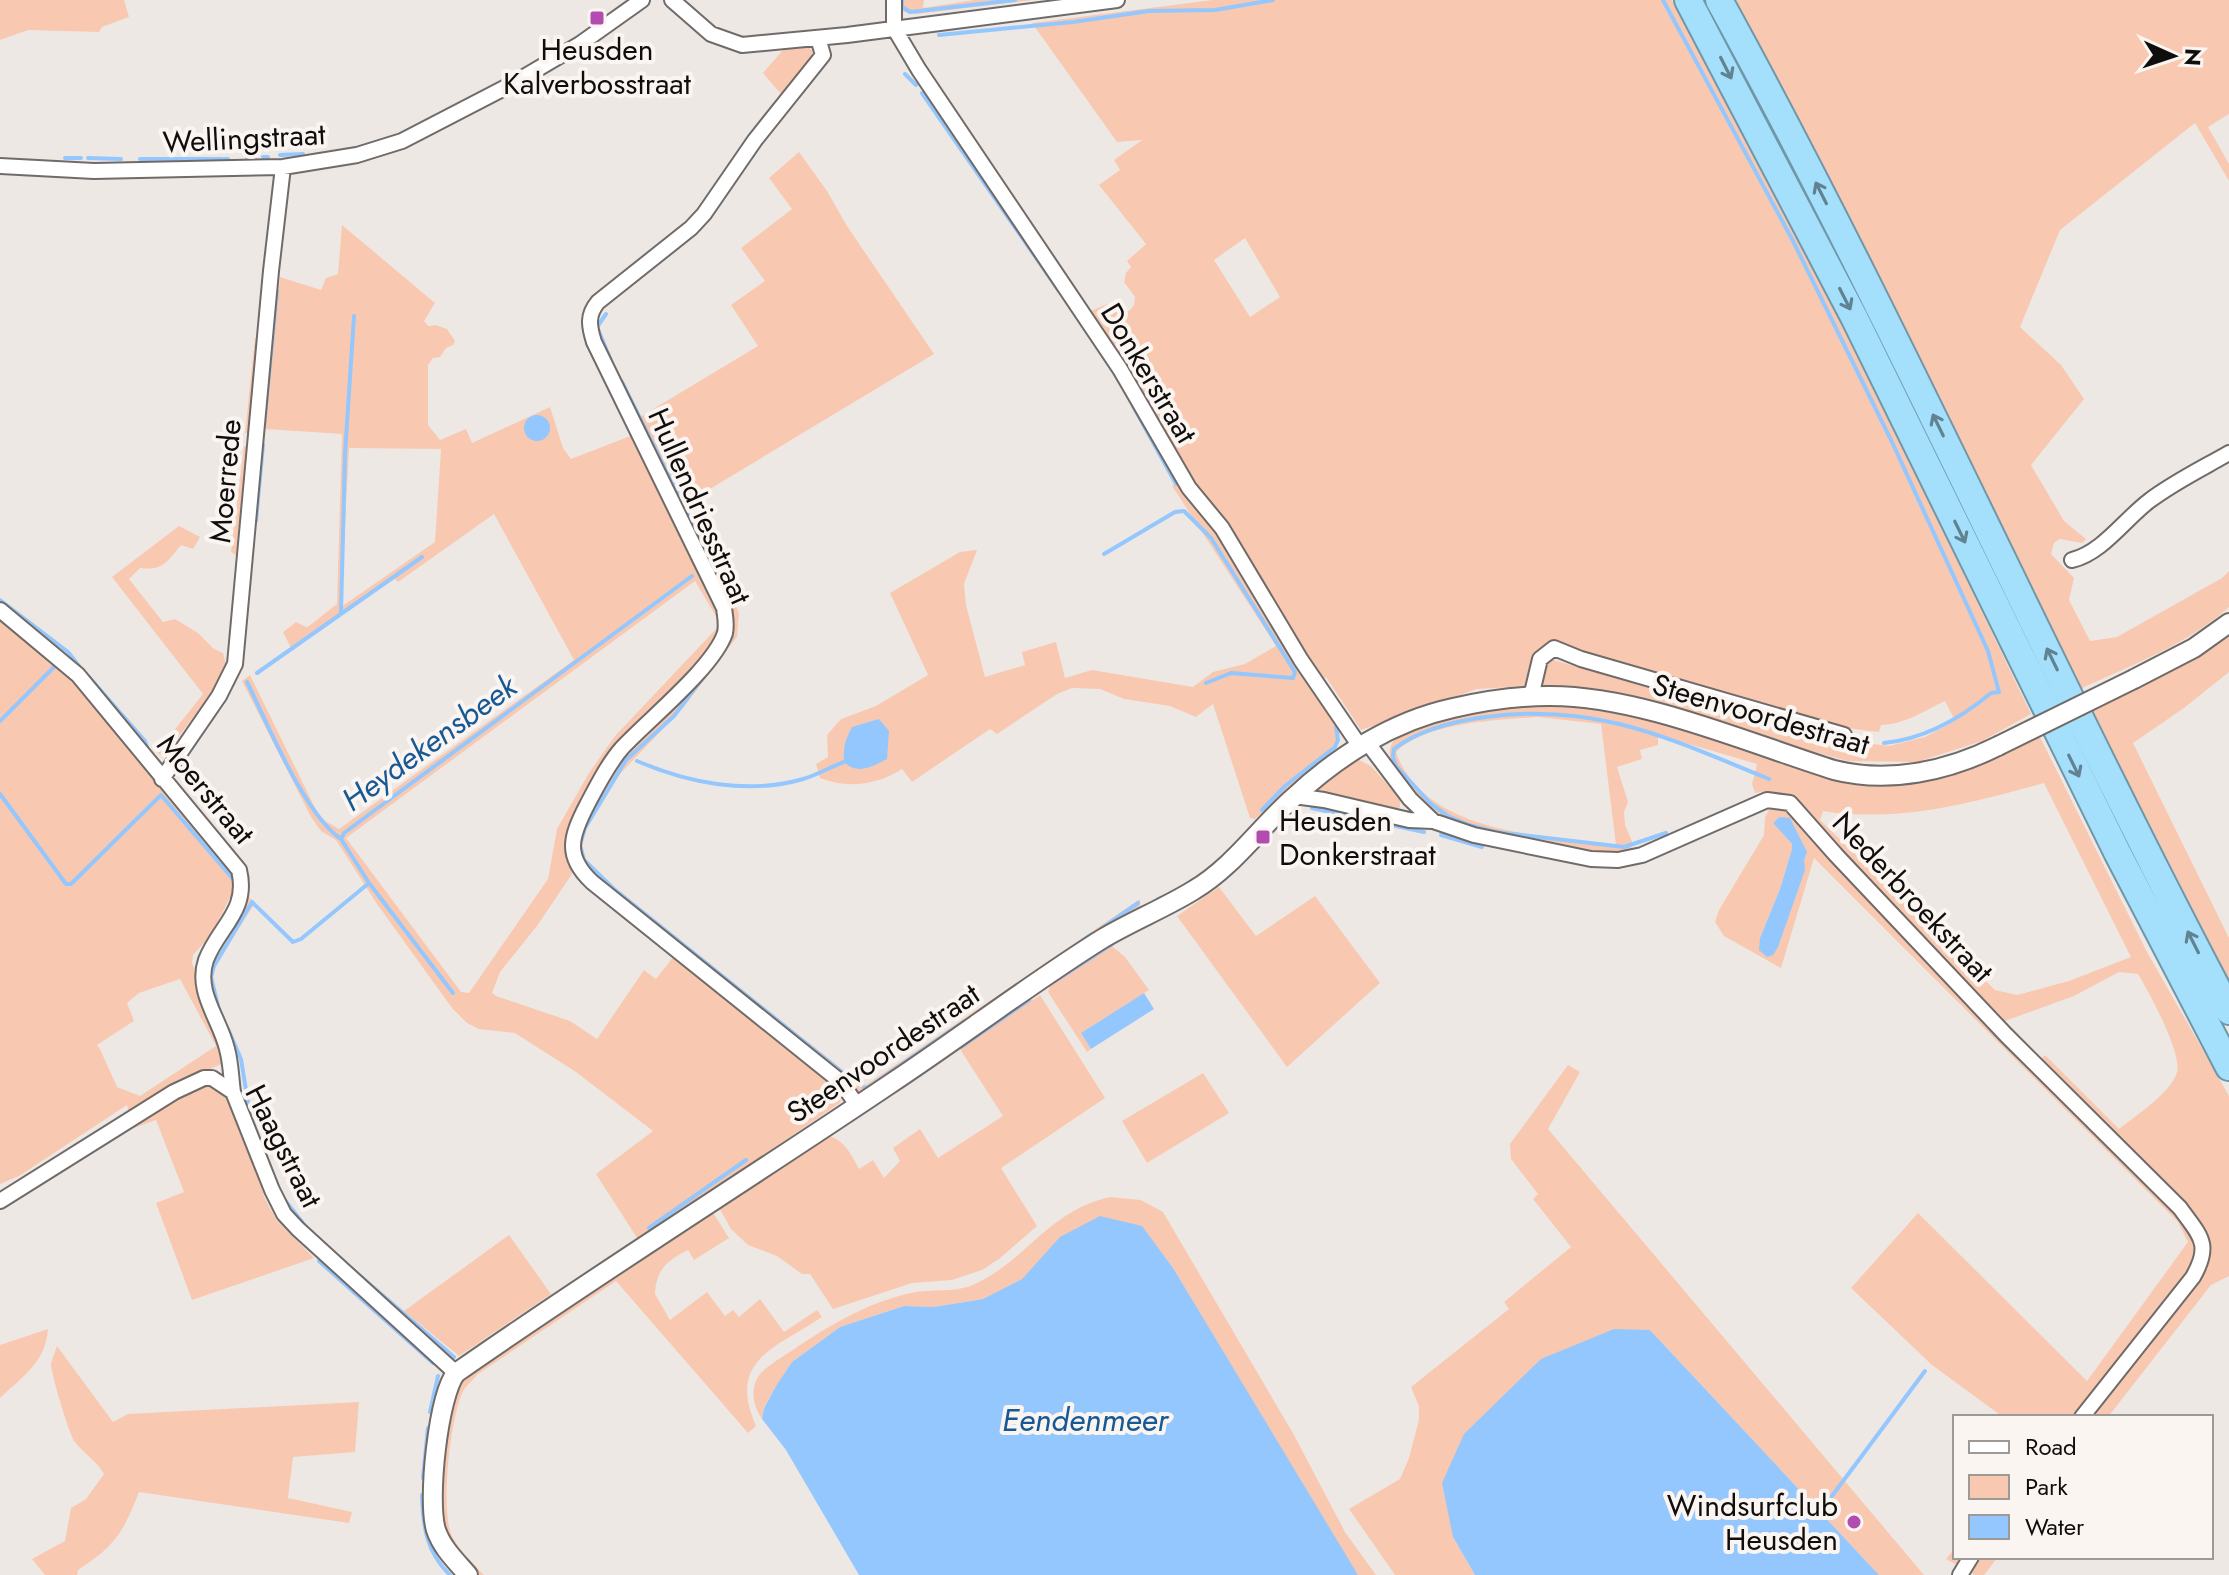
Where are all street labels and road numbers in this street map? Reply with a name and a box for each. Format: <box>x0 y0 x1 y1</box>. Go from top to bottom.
street label: Wellingstraat <box>162 112 327 164</box>
street label: Donkerstraat <box>1090 295 1208 452</box>
street label: Hullendriesstraat <box>638 401 763 612</box>
street label: Moerrede <box>198 417 252 545</box>
street label: Steenvoordestraat <box>1647 662 1875 766</box>
street label: Moerstraat <box>147 725 265 854</box>
street label: Nederbroekstraat <box>1823 802 2004 992</box>
street label: Steenvoordestraat <box>778 972 989 1133</box>
street label: Haagstraat <box>235 1077 334 1216</box>

